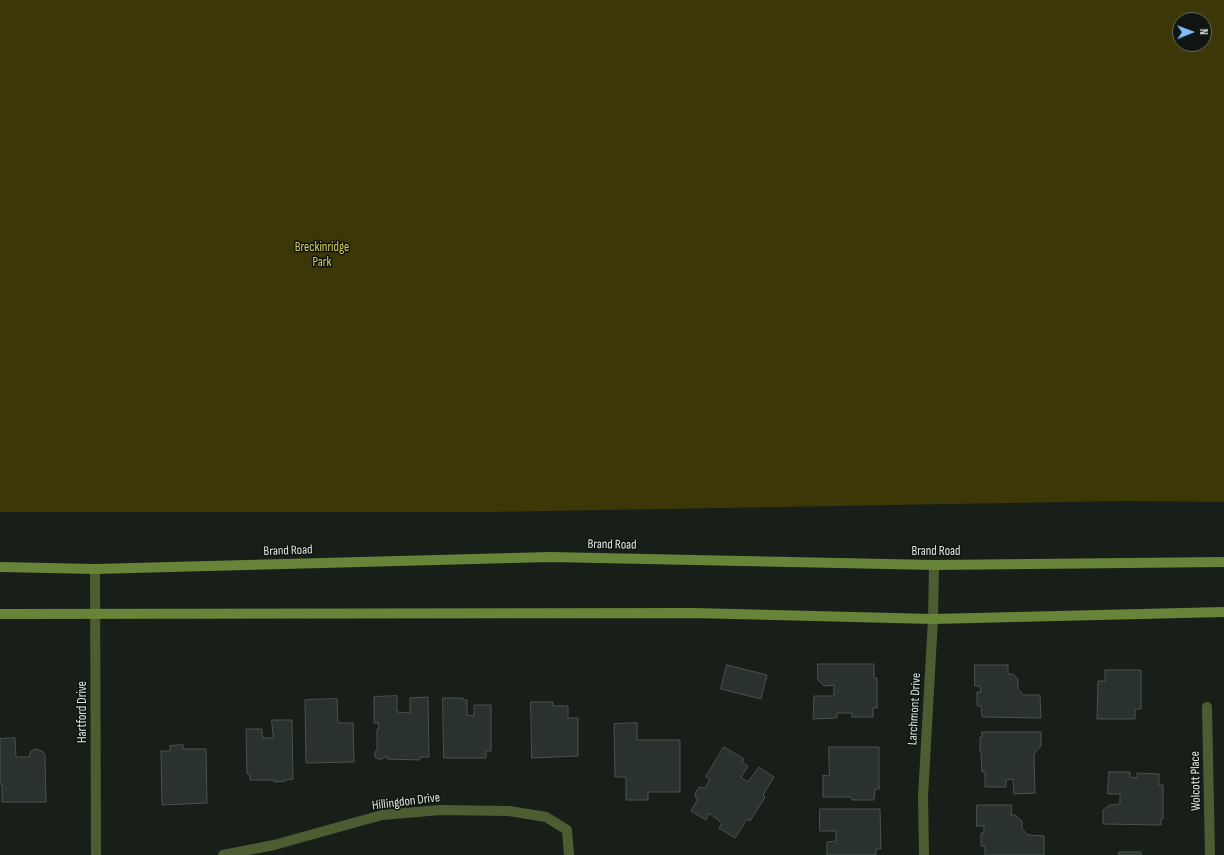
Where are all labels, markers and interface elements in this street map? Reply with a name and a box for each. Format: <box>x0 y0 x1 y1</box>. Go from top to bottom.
north arrow <box>1172 12 1212 52</box>
text: N <box>1197 29 1210 35</box>
park label: Breckinridge Park <box>295 240 349 271</box>
street label: Brand Road <box>587 537 637 553</box>
street label: Brand Road <box>263 542 313 560</box>
street label: Brand Road <box>911 544 961 560</box>
street label: Larchmont Drive <box>905 673 925 745</box>
street label: Hartford Drive <box>75 681 91 743</box>
street label: Wolcott Place <box>1188 751 1204 811</box>
street label: Hillingdon Drive <box>371 790 441 814</box>

